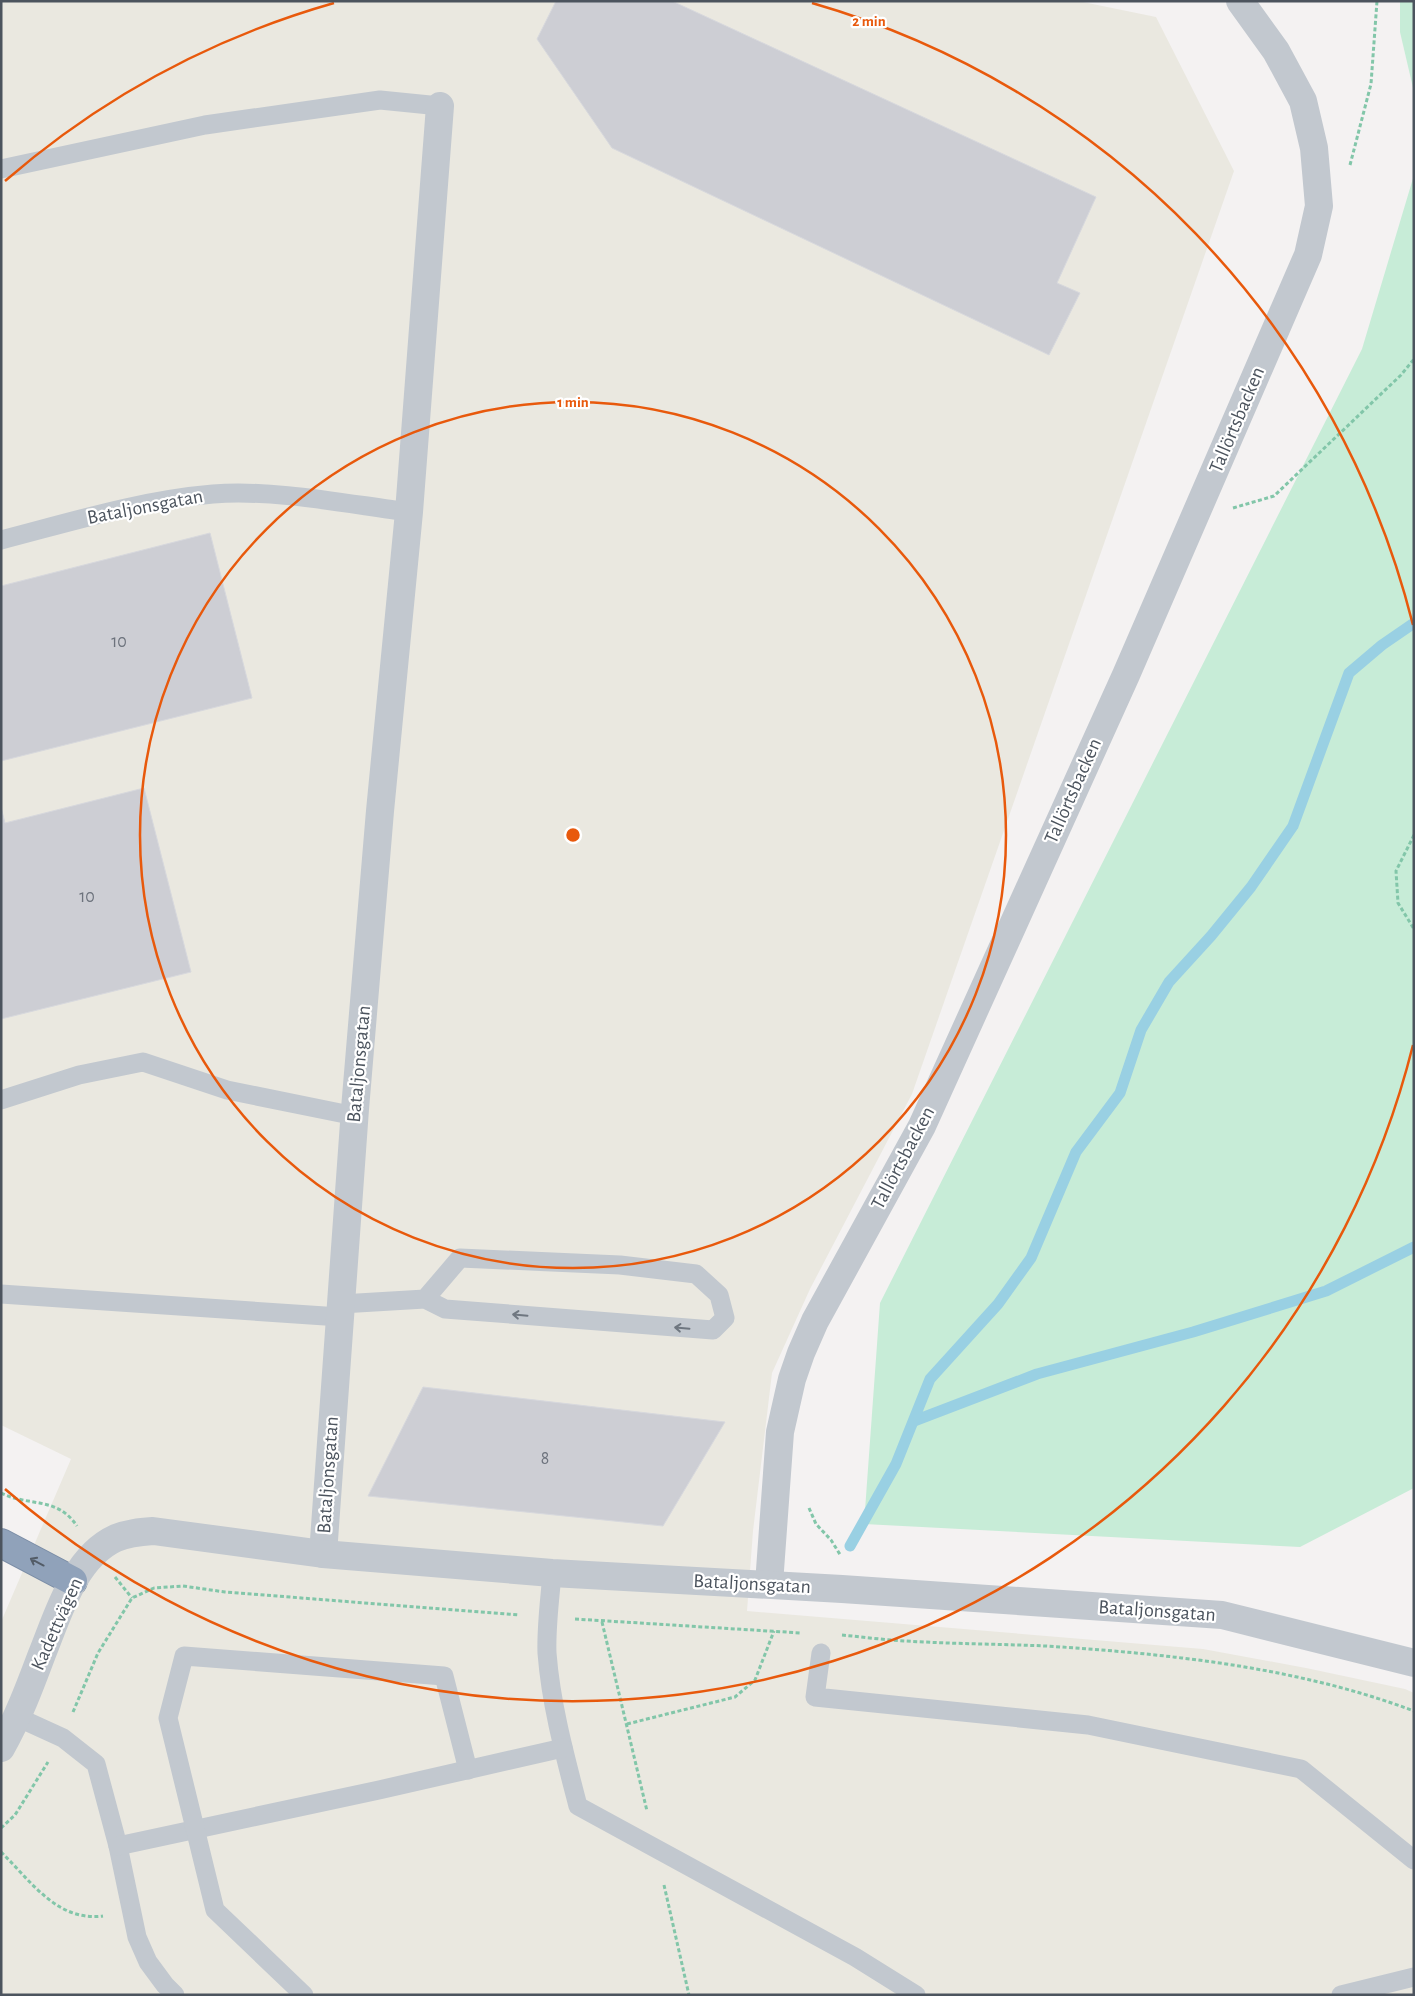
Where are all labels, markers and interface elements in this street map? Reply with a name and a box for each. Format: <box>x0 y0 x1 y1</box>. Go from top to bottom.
text: 2 min <box>852 14 886 29</box>
street label: Tallörtsbacken <box>1206 364 1268 476</box>
text: 1 min <box>557 395 589 410</box>
street label: Bataljonsgatan <box>85 486 205 528</box>
house number: 10 <box>111 633 127 651</box>
street label: Tallörtsbacken <box>1041 735 1105 847</box>
centre of rings <box>564 826 582 844</box>
house number: 10 <box>79 888 95 906</box>
street label: Bataljonsgatan <box>344 1005 374 1123</box>
street label: Tallörtsbacken <box>868 1103 938 1213</box>
one-way arrow <box>512 1310 528 1320</box>
one-way arrow <box>674 1323 690 1332</box>
street label: Bataljonsgatan <box>314 1416 342 1534</box>
house number: 8 <box>541 1450 549 1468</box>
one-way arrow <box>30 1557 45 1566</box>
street label: Bataljonsgatan <box>693 1571 811 1597</box>
street label: Kadettvägen <box>28 1575 86 1673</box>
street label: Bataljonsgatan <box>1098 1597 1216 1625</box>

